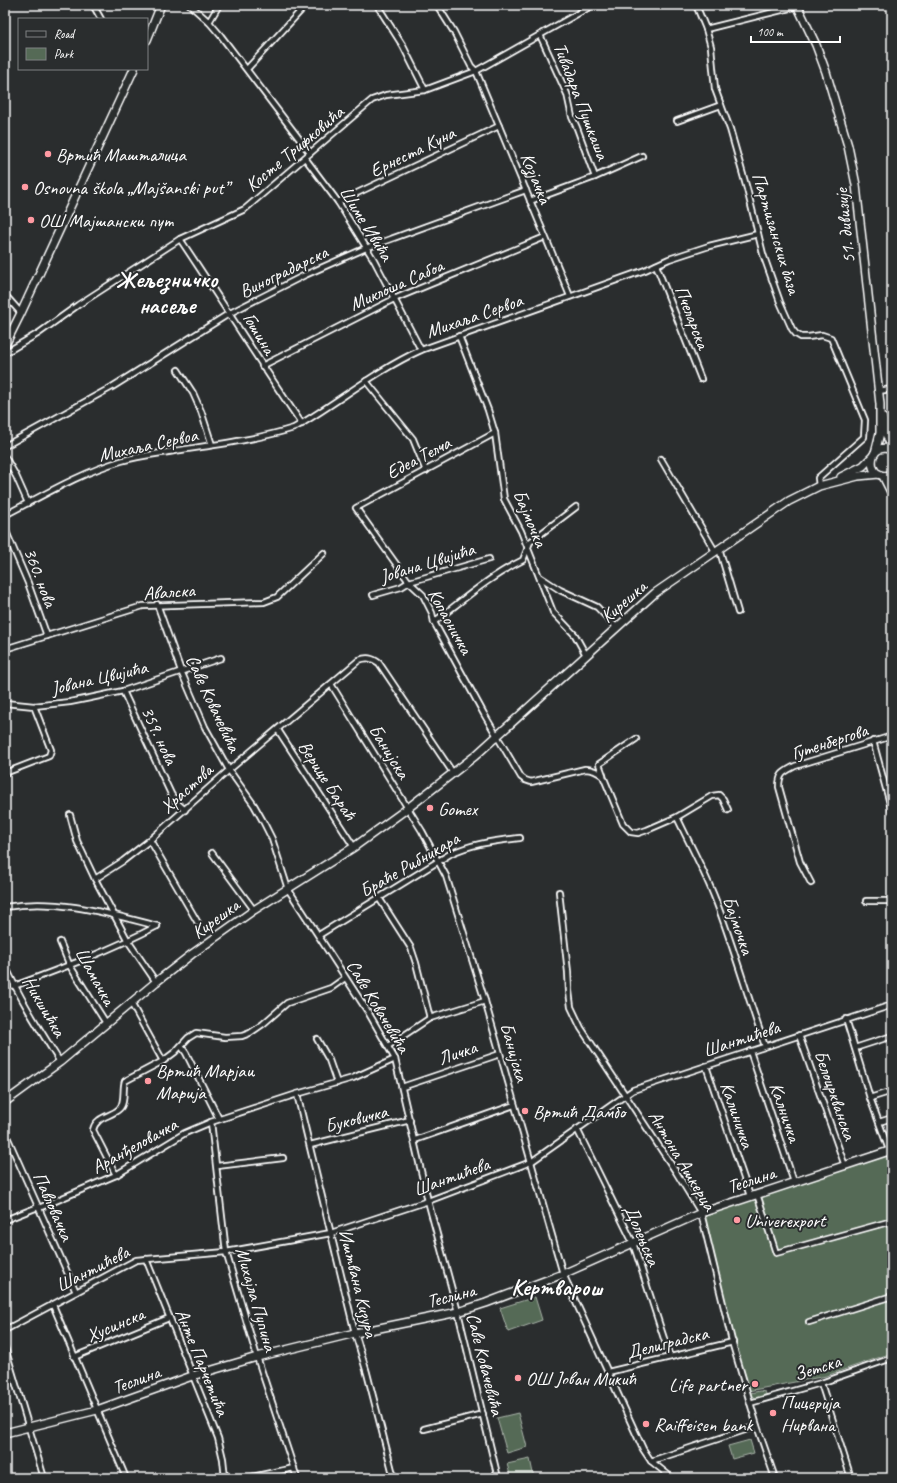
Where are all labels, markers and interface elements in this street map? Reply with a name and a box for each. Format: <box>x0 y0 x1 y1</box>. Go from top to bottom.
legend <box>18 18 148 70</box>
scale bar <box>751 18 840 44</box>
text: 100 m <box>757 24 784 40</box>
text: Road <box>54 26 76 42</box>
street label: Тивадара Пушкаша <box>548 39 615 165</box>
text: Park <box>54 46 75 62</box>
street label: Косте Трифковића <box>240 99 350 197</box>
street label: Ернеста Куна <box>366 120 461 183</box>
place label: Вртић Машталица <box>56 143 187 167</box>
marker: Вртић Машталица <box>43 149 53 159</box>
street label: Козјачка <box>515 149 558 209</box>
street label: Партизанских база <box>746 170 807 299</box>
place label: Osnovna škola „Majšanski put” <box>33 176 232 200</box>
marker: Osnovna škola „Majšanski put” <box>20 182 30 192</box>
street label: Шиме Ивића <box>334 182 399 267</box>
street label: 51. дивизије <box>829 185 861 265</box>
place label: ОШ Мајшански пут <box>39 209 175 233</box>
marker: ОШ Мајшански пут <box>26 215 36 225</box>
street label: Виноградарска <box>235 240 333 304</box>
street label: Миклоша Сабоа <box>346 253 449 316</box>
district label: Жељезничко насеље <box>116 265 219 320</box>
street label: Пчеларска <box>669 282 716 354</box>
street label: Михаља Сервоа <box>423 288 527 344</box>
street label: Гошина <box>237 308 282 361</box>
street label: Михаља Сервоа <box>97 422 201 467</box>
street label: Едеа Телча <box>382 430 456 485</box>
street label: Бајмочка <box>507 486 553 552</box>
street label: Јована Цвијића <box>376 537 479 589</box>
street label: 360. нова <box>18 544 63 612</box>
street label: Кирешка <box>596 574 653 628</box>
street label: Авалска <box>143 578 197 606</box>
street label: Копаоничка <box>422 584 479 660</box>
street label: Саве Ковачевића <box>180 651 247 757</box>
street label: Јована Цвијића <box>48 655 151 701</box>
street label: 359. нова <box>135 702 184 770</box>
street label: Гутенбергова <box>788 718 872 766</box>
street label: Банијска <box>363 720 416 785</box>
street label: Верице Бараћ <box>293 736 362 826</box>
street label: Храстова <box>155 757 220 819</box>
place label: Gomex <box>438 797 479 821</box>
marker: Gomex <box>425 803 435 813</box>
street label: Браће Рибникара <box>355 826 465 903</box>
street label: Кирешка <box>187 892 246 944</box>
street label: Бајмочка <box>717 893 760 959</box>
street label: Шамачка <box>69 943 122 1012</box>
street label: Саве Ковачевића <box>341 955 416 1059</box>
street label: Никшићка <box>17 972 72 1043</box>
street label: Шантићева <box>700 1015 784 1063</box>
street label: Банијска <box>494 1020 534 1086</box>
street label: Личка <box>435 1035 481 1071</box>
street label: Белоцркванска <box>808 1047 862 1145</box>
place label: Вртић Марјаи Марија <box>156 1059 256 1105</box>
marker: Вртић Марјаи Марија <box>143 1076 153 1086</box>
street label: Калиничка <box>715 1079 760 1153</box>
street label: Калничка <box>764 1079 807 1147</box>
street label: Буковичка <box>323 1099 392 1138</box>
place label: Вртић Дамбо <box>533 1100 627 1124</box>
marker: Вртић Дамбо <box>520 1106 530 1116</box>
street label: Антона Ашкерца <box>643 1106 722 1217</box>
street label: Аранђеловачка <box>87 1112 183 1179</box>
street label: Шантићева <box>410 1152 494 1202</box>
street label: Теслина <box>724 1160 781 1199</box>
street label: Павловачка <box>27 1168 80 1246</box>
street label: Долењска <box>619 1201 666 1271</box>
place label: Univerexport <box>745 1209 827 1233</box>
marker: Univerexport <box>732 1215 742 1225</box>
street label: Иштвана Кизура <box>333 1227 383 1341</box>
street label: Шантићева <box>52 1240 134 1298</box>
street label: Михајла Пупина <box>230 1244 283 1356</box>
district label: Кертварош <box>511 1273 604 1302</box>
street label: Теслина <box>424 1278 480 1314</box>
street label: Хусинска <box>83 1301 150 1348</box>
street label: Анте Парчетића <box>170 1305 235 1421</box>
street label: Саве Ковачевића <box>461 1311 510 1420</box>
street label: Делиградска <box>624 1321 712 1365</box>
street label: Зетска <box>791 1349 845 1387</box>
street label: Теслина <box>109 1359 166 1400</box>
place label: ОШ Јован Микић <box>526 1367 636 1391</box>
marker: ОШ Јован Микић <box>513 1373 523 1383</box>
place label: Life partner <box>669 1373 749 1397</box>
marker: Life partner <box>750 1379 760 1389</box>
place label: Пицерија Нирвана <box>781 1391 841 1437</box>
marker: Пицерија Нирвана <box>768 1408 778 1418</box>
place label: Raiffeisen bank <box>654 1413 754 1437</box>
marker: Raiffeisen bank <box>641 1419 651 1429</box>

